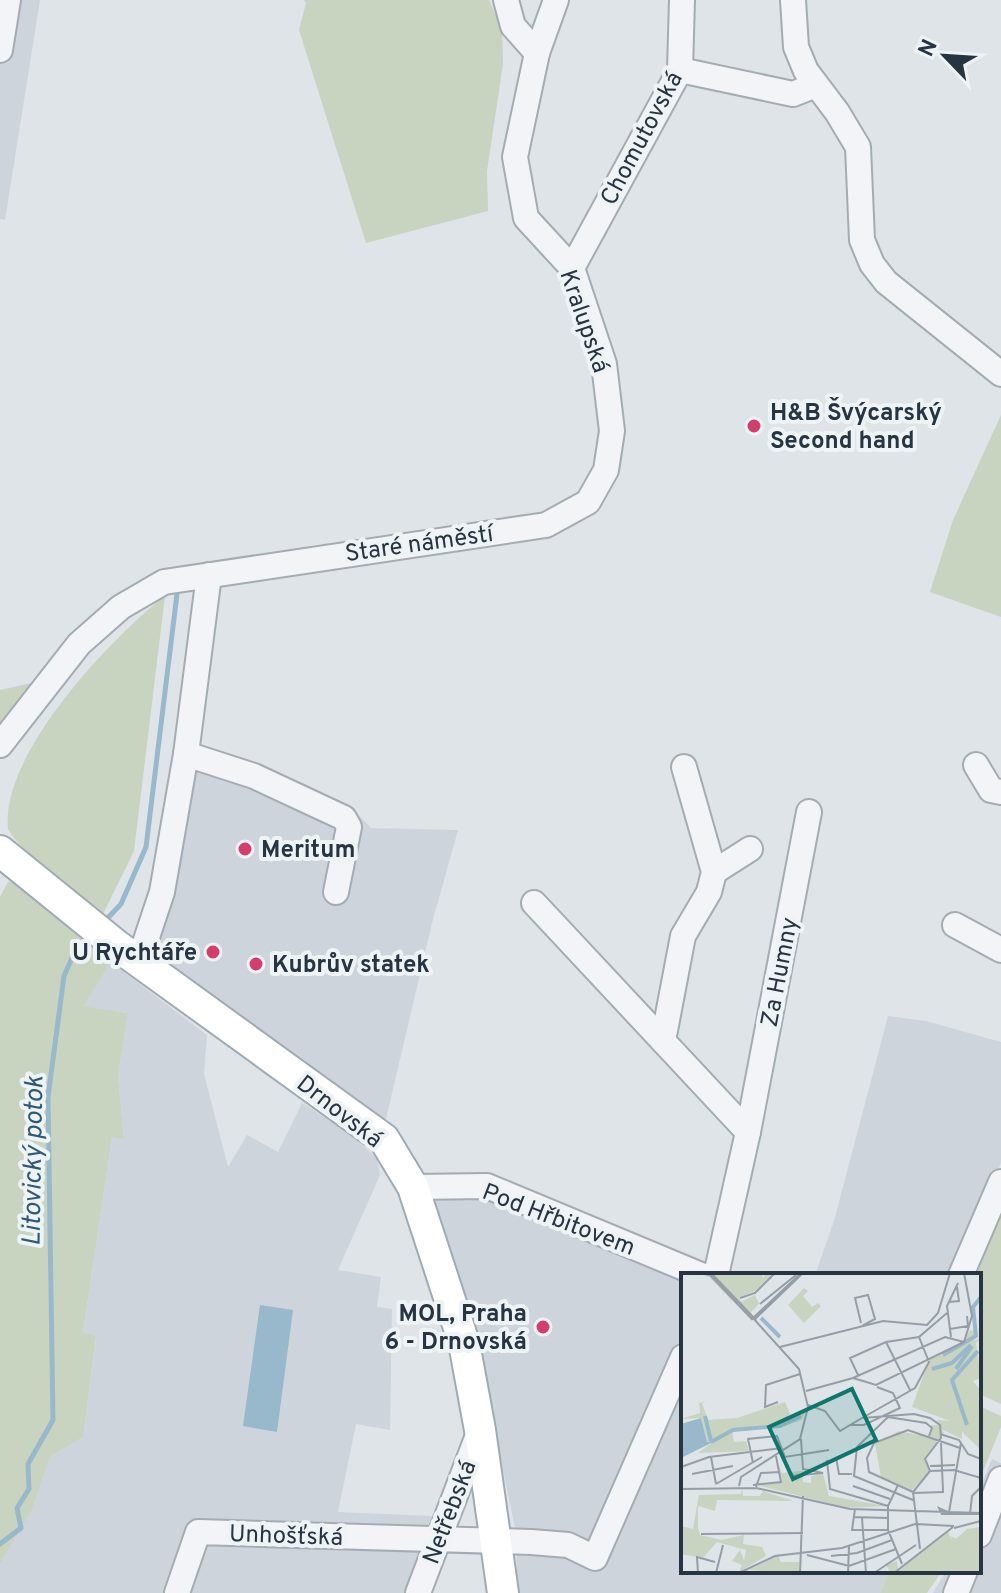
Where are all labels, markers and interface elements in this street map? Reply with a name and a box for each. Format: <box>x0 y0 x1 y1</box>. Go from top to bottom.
north arrow <box>905 16 985 96</box>
text: N <box>914 36 945 61</box>
street label: Chomutovská <box>595 67 691 211</box>
street label: Kralupská <box>551 266 615 377</box>
place label: H&B Švýcarský Second hand <box>770 397 942 457</box>
marker: H&B Švýcarský Second hand <box>745 417 763 435</box>
street label: Staré náměstí <box>343 519 497 570</box>
place label: Meritum <box>261 836 356 866</box>
marker: Meritum <box>236 840 254 858</box>
street label: Za Humny <box>756 915 806 1030</box>
place label: U Rychtáře <box>72 939 197 969</box>
marker: U Rychtáře <box>204 943 222 961</box>
place label: Kubrův statek <box>272 951 430 981</box>
marker: Kubrův statek <box>247 955 265 973</box>
street label: Drnovská <box>290 1070 388 1156</box>
water label: Litovický potok <box>17 1075 52 1246</box>
street label: Pod Hřbitovem <box>477 1178 639 1264</box>
inset map <box>681 1273 981 1573</box>
place label: MOL, Praha 6 - Drnovská <box>384 1300 527 1358</box>
marker: MOL, Praha 6 - Drnovská <box>534 1318 552 1336</box>
street label: Netřebská <box>417 1456 484 1569</box>
street label: Unhošťská <box>228 1520 344 1554</box>

